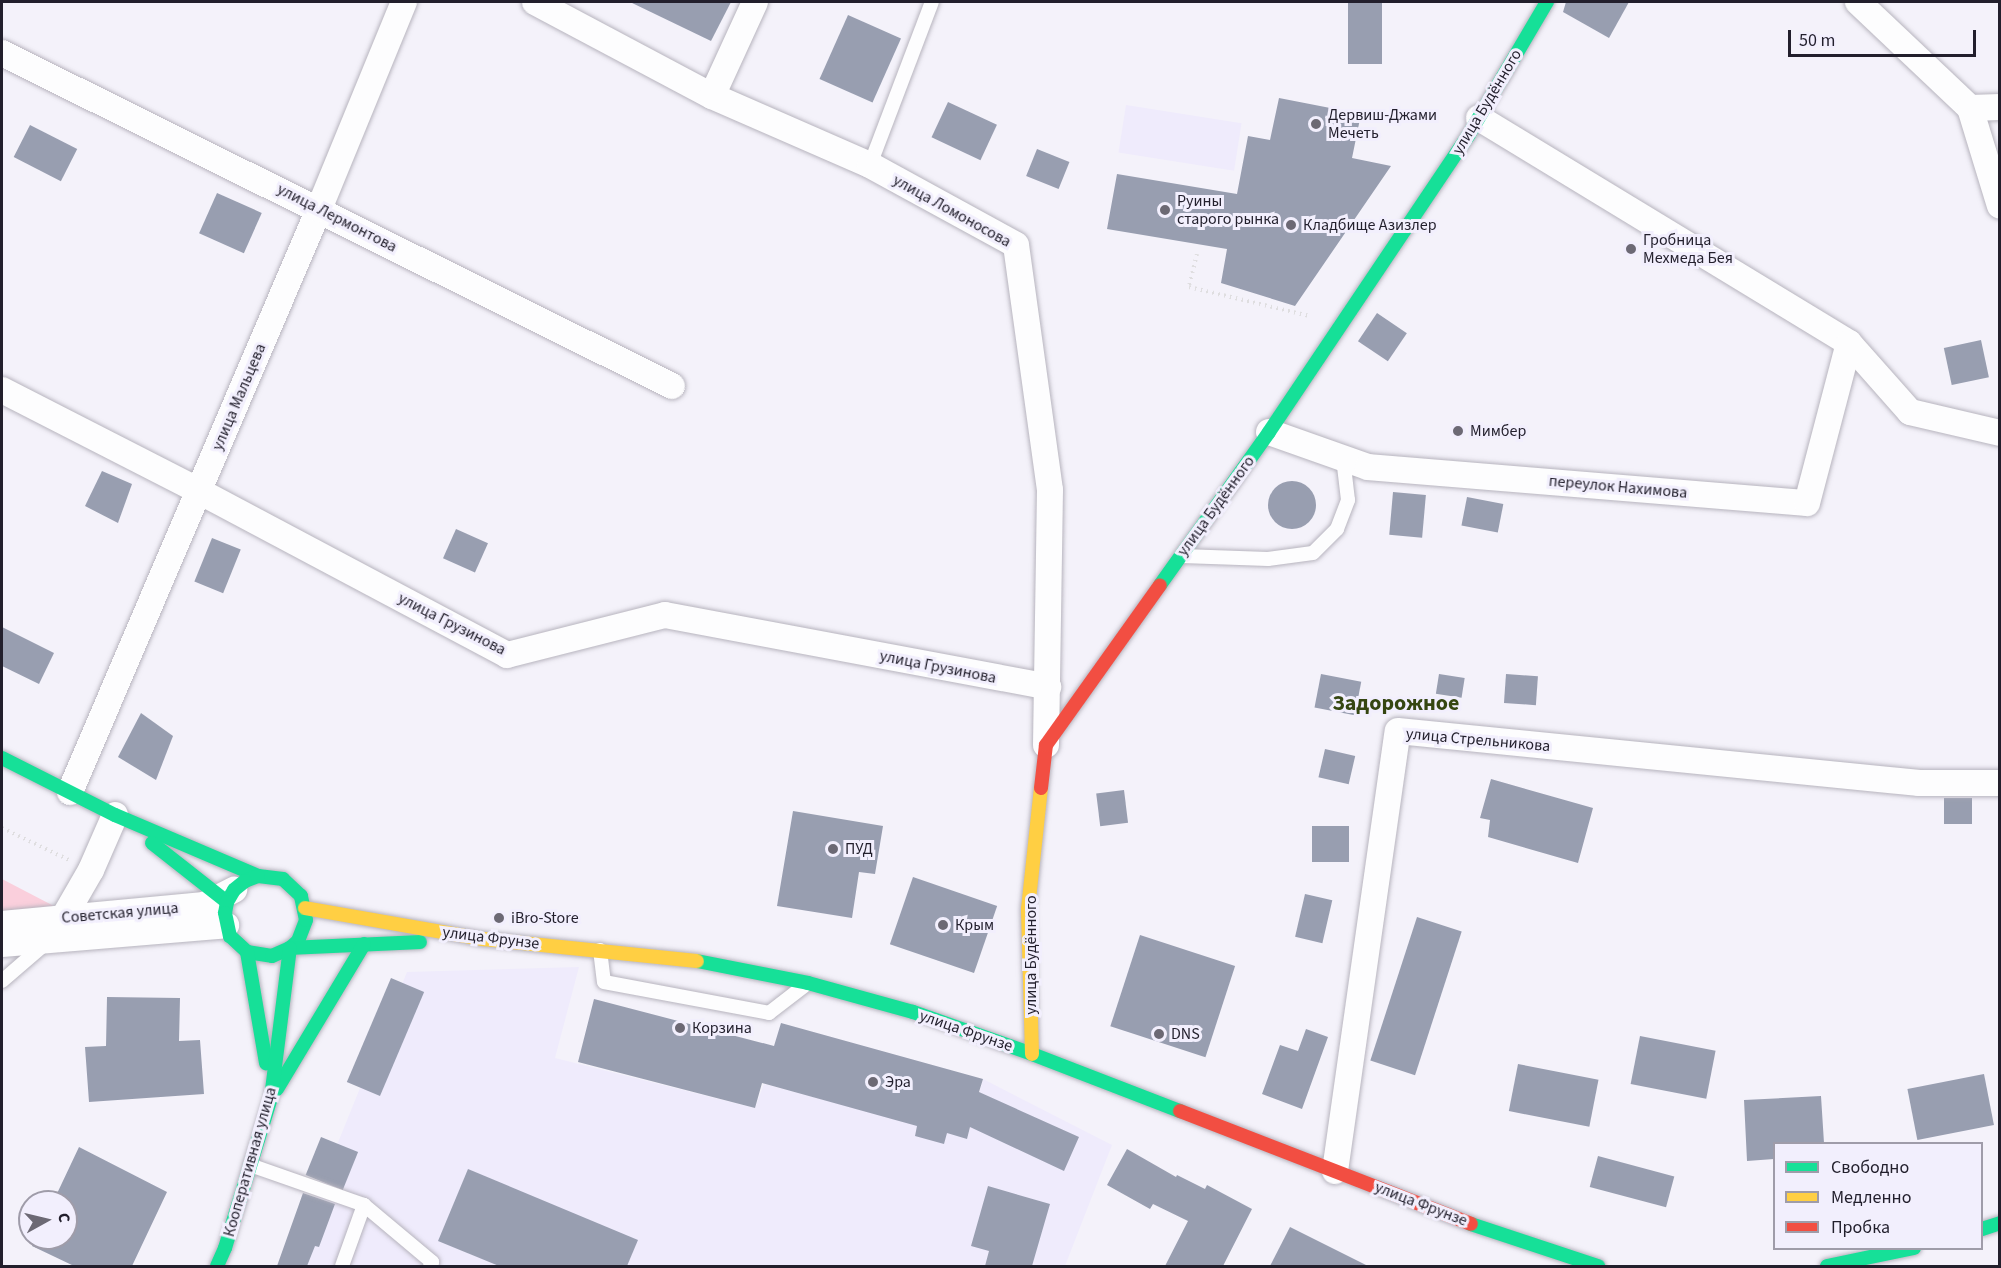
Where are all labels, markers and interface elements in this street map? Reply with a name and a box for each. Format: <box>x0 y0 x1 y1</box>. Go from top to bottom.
scale bar <box>1791 18 1978 56</box>
text: 50 m <box>1799 28 1835 53</box>
street label: улица Будённого <box>1448 46 1526 158</box>
place label: Дервиш-Джами Мечеть <box>1328 105 1437 143</box>
marker: Дервиш-Джами Мечеть <box>1309 117 1323 131</box>
street label: улица Ломоносова <box>890 171 1014 251</box>
street label: улица Лермонтова <box>274 180 400 256</box>
place label: Руины старого рынка <box>1177 191 1279 229</box>
marker: Руины старого рынка <box>1158 203 1172 217</box>
place label: Кладбище Азизлер <box>1303 215 1437 235</box>
marker: Кладбище Азизлер <box>1284 218 1298 232</box>
place label: Гробница Мехмеда Бея <box>1643 230 1733 268</box>
marker: Гробница Мехмеда Бея <box>1624 242 1638 256</box>
street label: улица Мальцева <box>208 341 270 453</box>
place label: Мимбер <box>1470 421 1526 441</box>
marker: Мимбер <box>1451 424 1465 438</box>
street label: улица Будённого <box>1173 452 1259 560</box>
street label: переулок Нахимова <box>1548 471 1688 503</box>
street label: улица Грузинова <box>395 589 509 659</box>
street label: улица Грузинова <box>878 646 998 688</box>
district label: Задорожное <box>1333 691 1459 717</box>
street label: улица Стрельникова <box>1405 724 1551 756</box>
place label: ПУД <box>845 839 873 859</box>
marker: ПУД <box>826 842 840 856</box>
street label: улица Будённого <box>1021 895 1041 1015</box>
street label: Советская улица <box>61 898 179 928</box>
place label: iBro-Store <box>511 908 579 928</box>
marker: iBro-Store <box>492 911 506 925</box>
place label: Крым <box>955 915 994 935</box>
marker: Крым <box>936 918 950 932</box>
street label: улица Фрунзе <box>442 923 540 953</box>
street label: улица Фрунзе <box>917 1006 1015 1056</box>
place label: Корзина <box>692 1018 752 1038</box>
marker: Корзина <box>673 1021 687 1035</box>
place label: DNS <box>1171 1024 1200 1044</box>
marker: DNS <box>1152 1027 1166 1041</box>
place label: Эра <box>885 1072 911 1092</box>
marker: Эра <box>866 1075 880 1089</box>
street label: Кооперативная улица <box>219 1085 281 1239</box>
legend <box>1773 1142 1983 1250</box>
text: Свободно <box>1831 1155 1909 1180</box>
street label: улица Фрунзе <box>1372 1178 1470 1230</box>
text: Медленно <box>1831 1185 1911 1210</box>
north arrow <box>18 1190 78 1250</box>
text: С <box>52 1212 75 1224</box>
text: Пробка <box>1831 1215 1890 1240</box>

